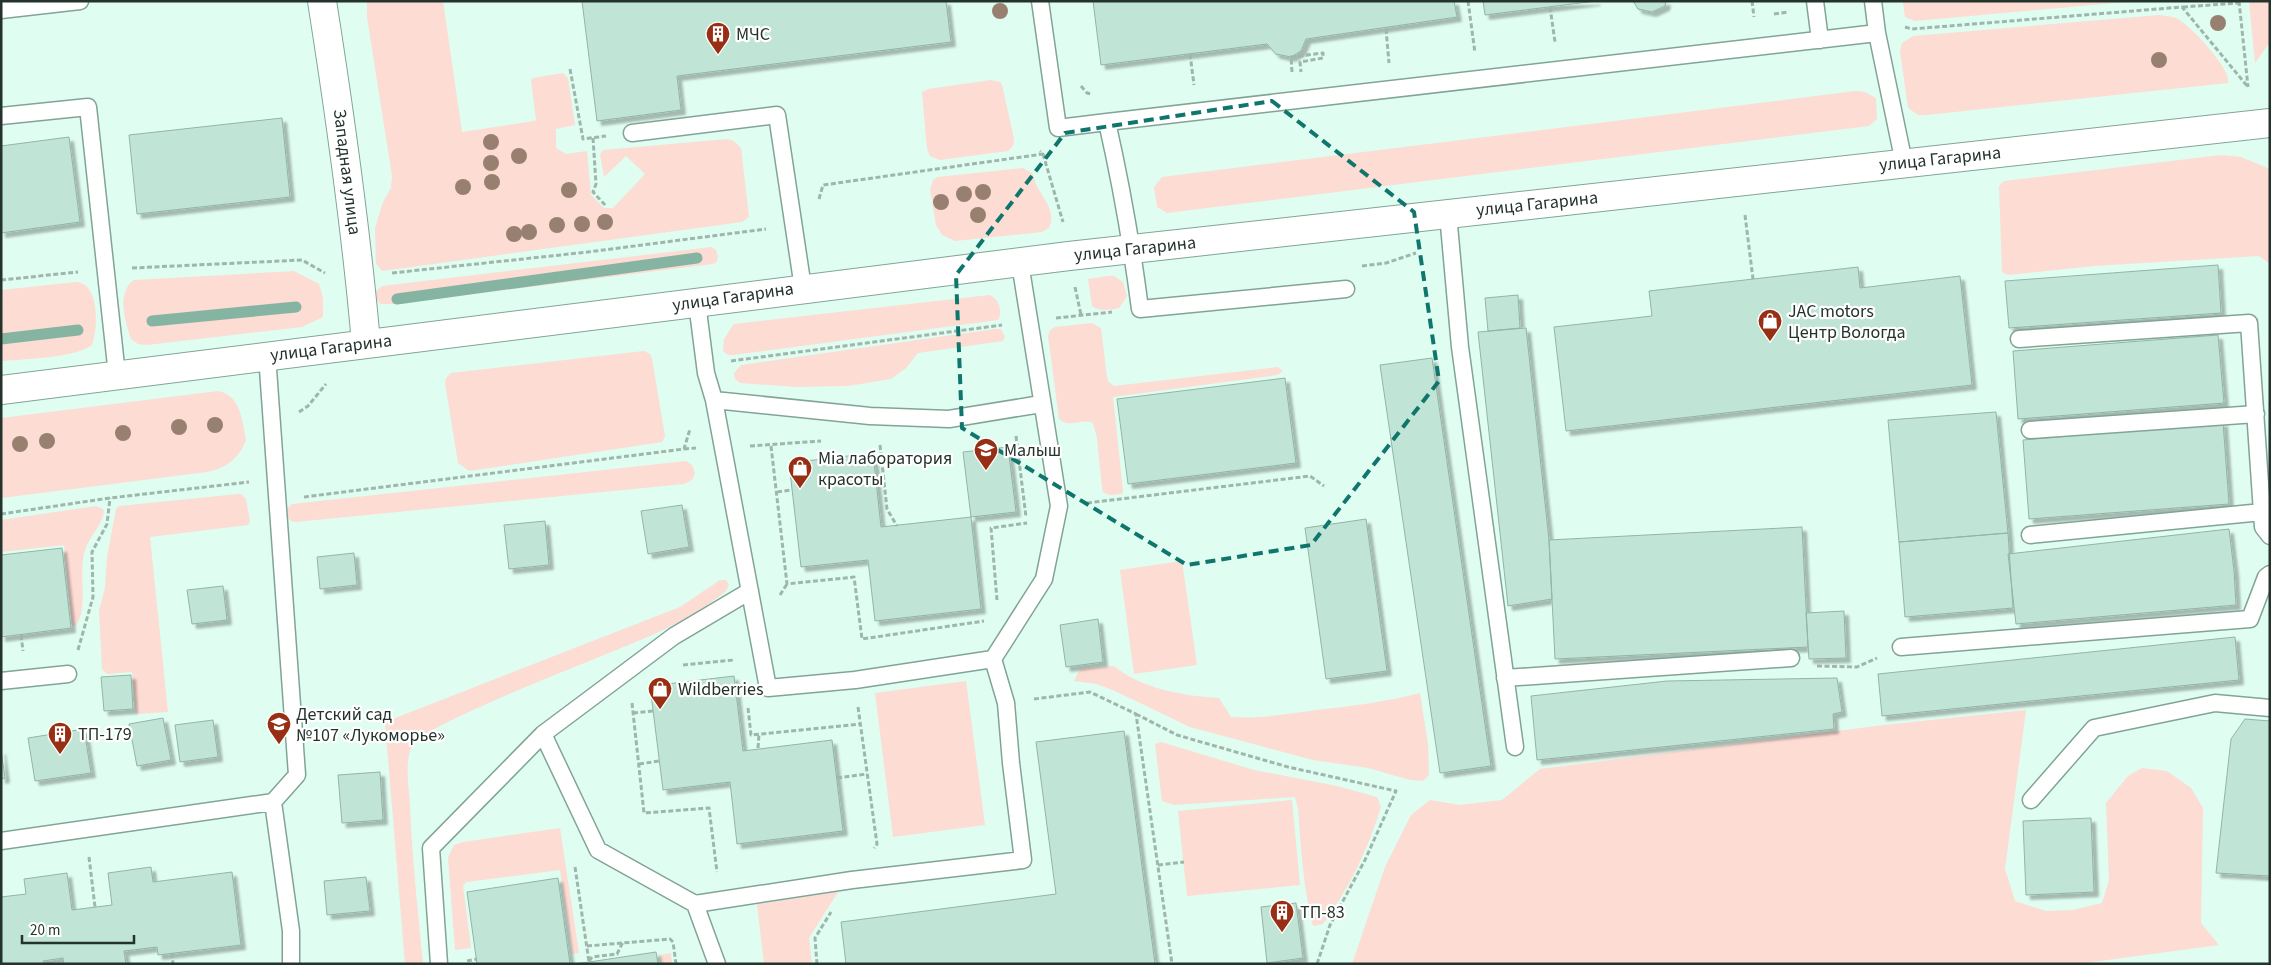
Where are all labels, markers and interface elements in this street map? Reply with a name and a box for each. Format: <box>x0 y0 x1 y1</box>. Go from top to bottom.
building icon: МЧС <box>705 21 731 55</box>
place label: МЧС <box>736 22 770 47</box>
street label: Западная улица <box>327 108 367 236</box>
street label: улица Гагарина <box>1878 140 2002 178</box>
street label: улица Гагарина <box>1475 185 1599 223</box>
street label: улица Гагарина <box>1073 230 1197 268</box>
street label: улица Гагарина <box>671 276 795 318</box>
place label: JAC motors Центр Вологда <box>1788 299 1906 345</box>
shop icon: JAC motors Центр Вологда <box>1757 308 1783 342</box>
street label: улица Гагарина <box>269 328 393 368</box>
school or university icon: Малыш <box>973 437 999 471</box>
place label: Малыш <box>1004 438 1061 463</box>
place label: Mia лаборатория красоты <box>818 446 952 492</box>
shop icon: Mia лаборатория красоты <box>787 455 813 489</box>
shop icon: Wildberries <box>647 676 673 710</box>
place label: Wildberries <box>678 677 763 702</box>
place label: Детский сад №107 «Лукоморье» <box>296 702 445 748</box>
school or university icon: Детский сад №107 «Лукоморье» <box>266 711 292 745</box>
building icon: ТП-179 <box>47 721 73 755</box>
place label: ТП-179 <box>78 722 132 747</box>
building icon: ТП-83 <box>1269 899 1295 933</box>
place label: ТП-83 <box>1300 900 1345 925</box>
scale bar <box>22 912 135 944</box>
text: 20 m <box>30 920 60 941</box>

